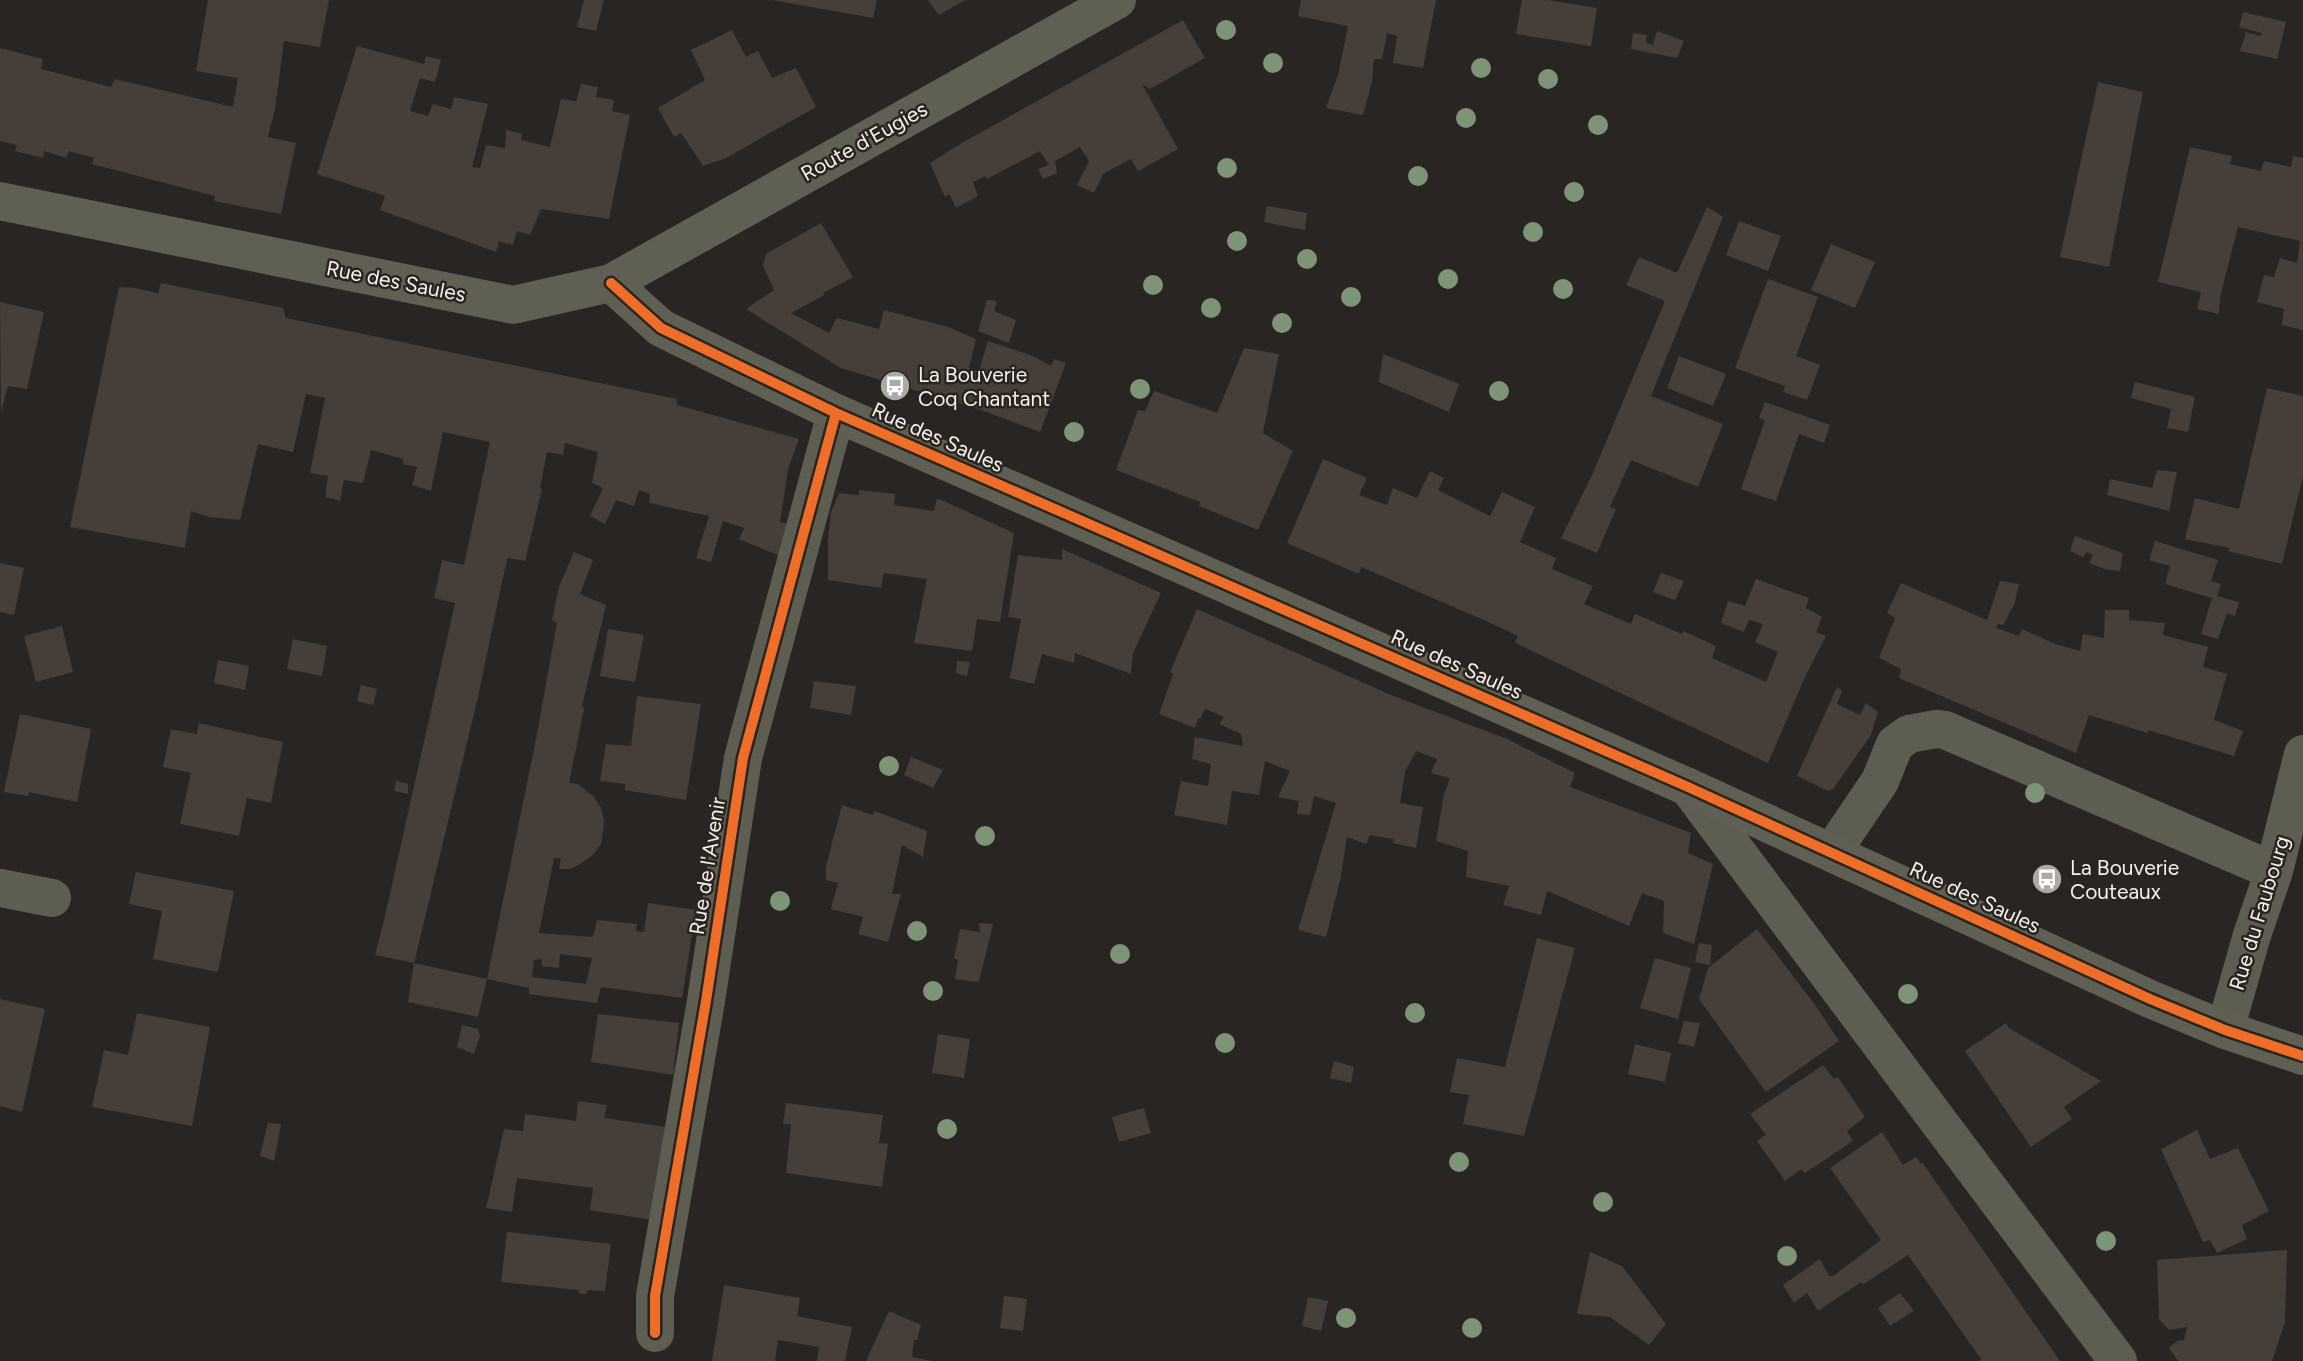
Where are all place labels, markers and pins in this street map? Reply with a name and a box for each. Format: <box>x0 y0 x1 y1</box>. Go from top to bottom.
place label: La Bouverie Coq Chantant <box>918 362 1050 411</box>
bus stop icon: La Bouverie Coq Chantant <box>878 369 912 403</box>
place label: La Bouverie Couteaux <box>2070 855 2179 904</box>
bus stop icon: La Bouverie Couteaux <box>2030 862 2064 896</box>

